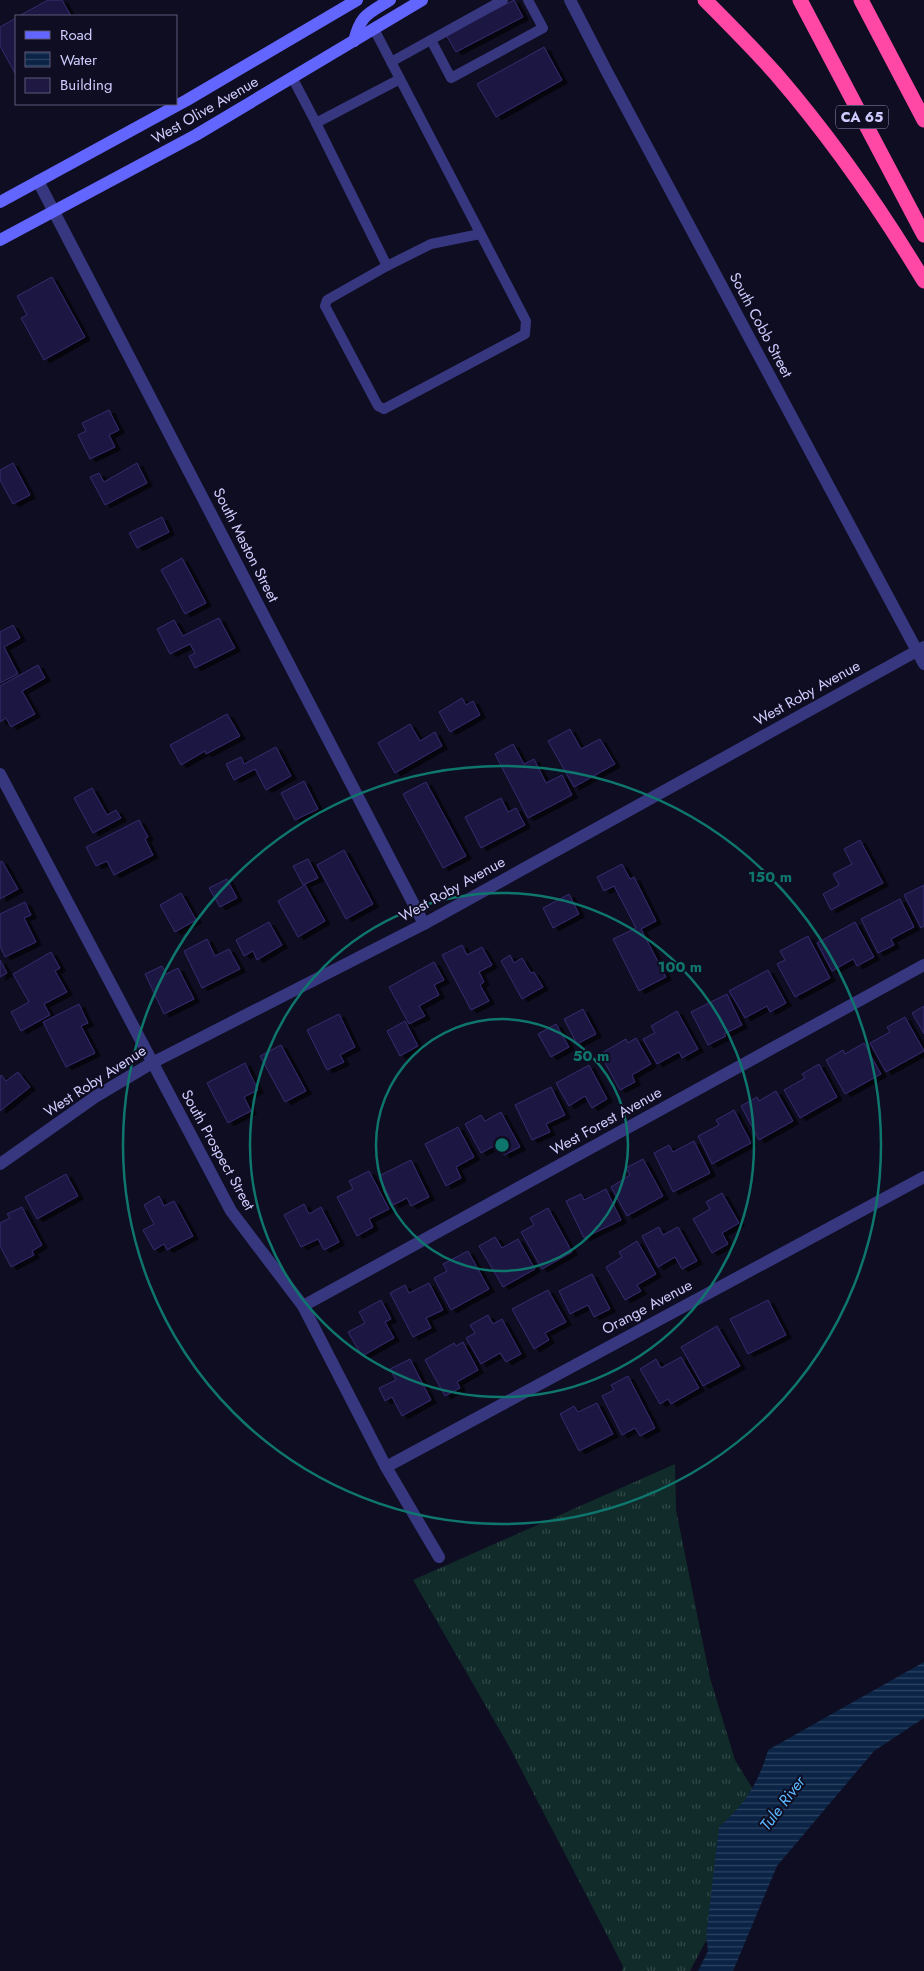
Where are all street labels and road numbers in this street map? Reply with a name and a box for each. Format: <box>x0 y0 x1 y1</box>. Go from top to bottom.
street label: West Olive Avenue <box>148 70 263 150</box>
road number: CA 65 <box>836 105 888 128</box>
street label: South Cobb Street <box>724 269 798 382</box>
street label: South Maston Street <box>208 484 284 606</box>
street label: West Roby Avenue <box>750 655 864 731</box>
street label: West Roby Avenue <box>395 851 509 927</box>
street label: West Roby Avenue <box>39 1039 151 1122</box>
street label: West Forest Avenue <box>546 1081 666 1161</box>
street label: South Prospect Street <box>176 1086 260 1215</box>
street label: Orange Avenue <box>598 1274 696 1340</box>

